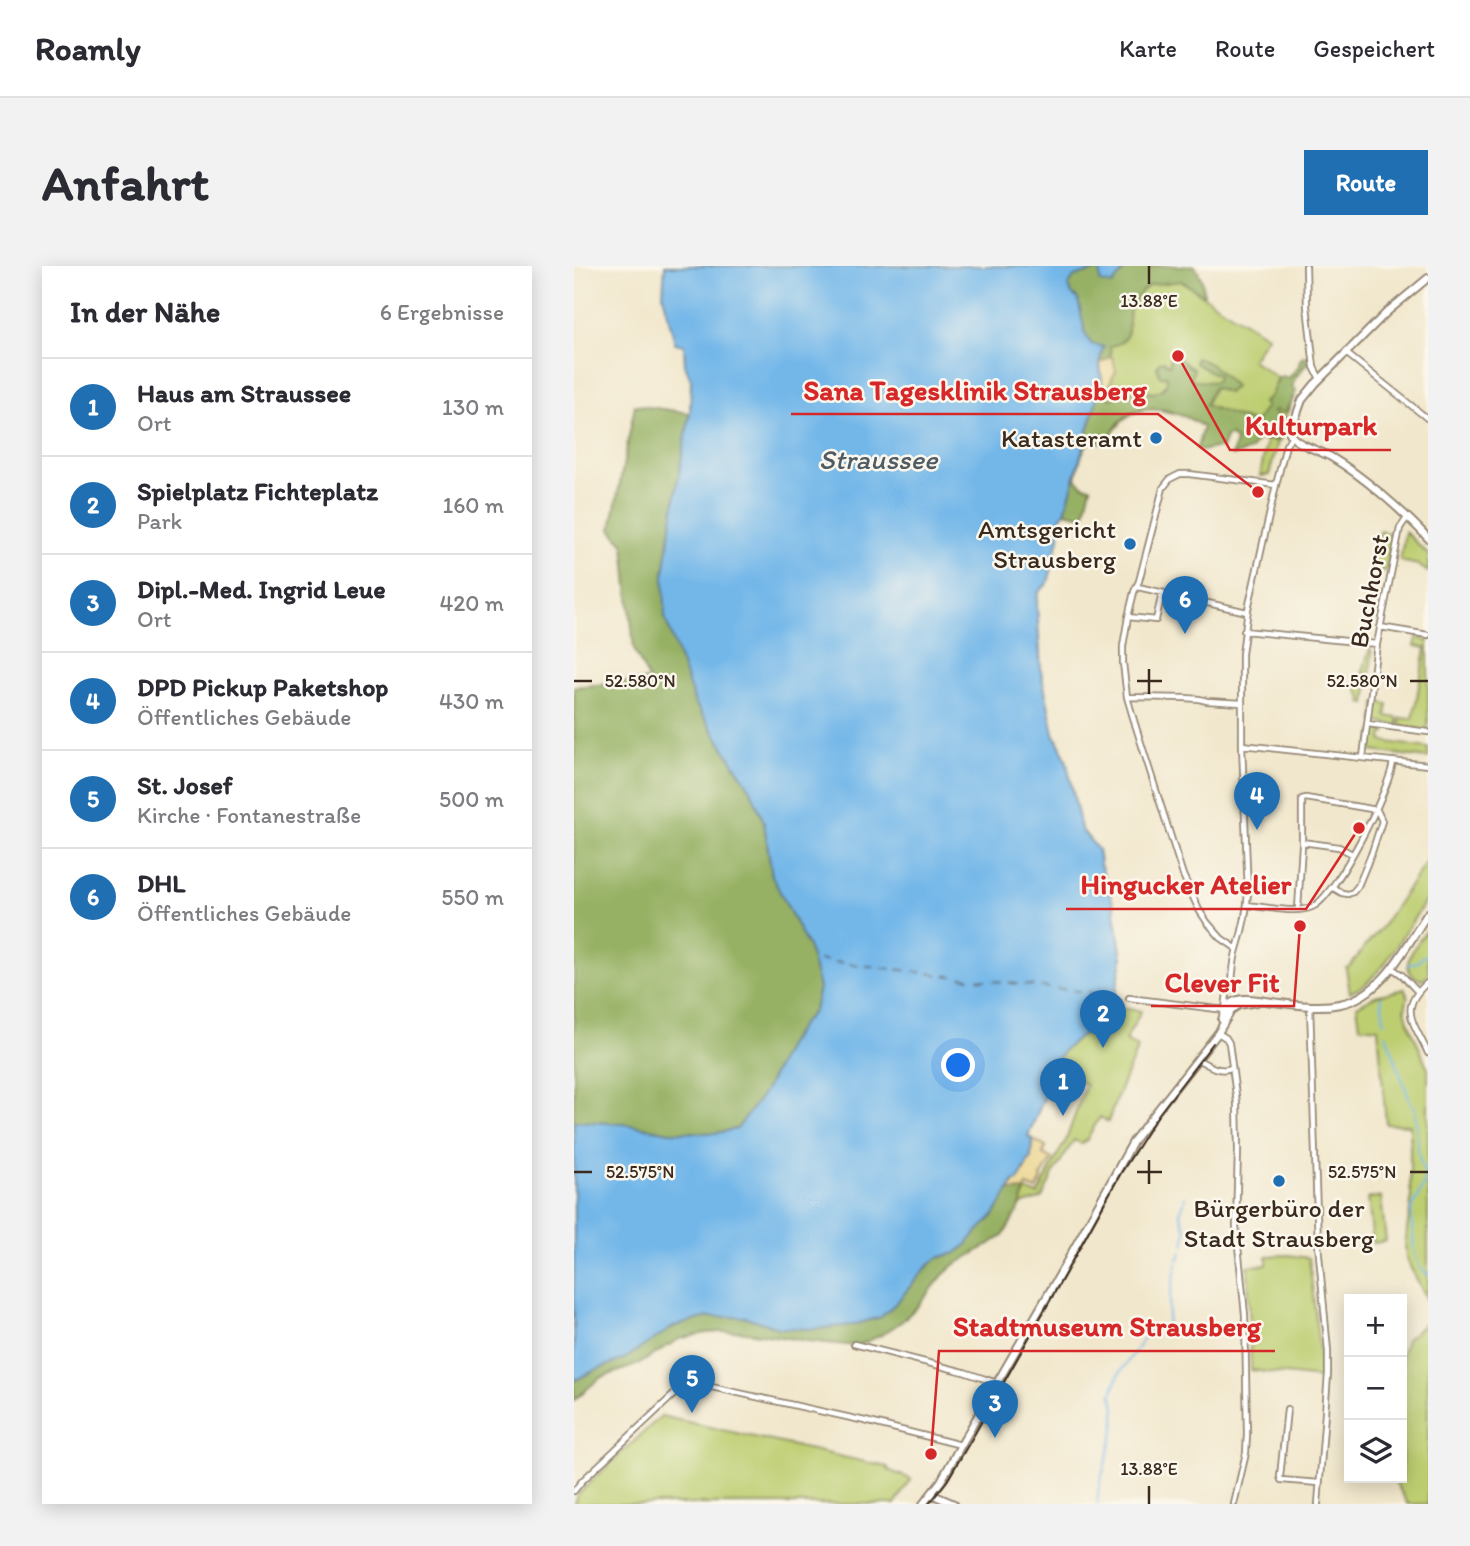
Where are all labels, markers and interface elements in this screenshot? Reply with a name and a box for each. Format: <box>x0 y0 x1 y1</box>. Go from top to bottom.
text: Roamly <box>35 29 141 68</box>
text: Karte <box>1119 34 1177 63</box>
text: Route <box>1215 34 1275 63</box>
text: Gespeichert <box>1313 34 1435 63</box>
button: Route <box>1304 150 1428 215</box>
text: Anfahrt <box>42 153 209 212</box>
text: 13.88°E <box>1120 290 1178 312</box>
text: In der Nähe <box>70 293 220 330</box>
text: 6 Ergebnisse <box>380 298 504 326</box>
callout: Sana Tagesklinik Strausberg <box>791 365 1158 414</box>
text: Sana Tagesklinik Strausberg <box>803 373 1147 407</box>
text: Haus am Straussee <box>137 377 351 409</box>
text: 1 <box>88 393 98 421</box>
text: 130 m <box>442 393 504 421</box>
callout: Kulturpark <box>1230 401 1391 450</box>
text: Kulturpark <box>1245 408 1378 442</box>
text: Ort <box>137 409 171 437</box>
place label: Katasteramt <box>1001 422 1142 454</box>
marker: Katasteramt <box>1148 430 1164 446</box>
water label: Straussee <box>819 442 939 476</box>
text: Spielplatz Fichteplatz <box>137 475 378 507</box>
text: 2 <box>87 491 99 519</box>
text: 160 m <box>442 491 504 519</box>
text: Park <box>137 507 182 535</box>
place label: Amtsgericht Strausberg <box>978 513 1117 575</box>
street label: Buchhorst <box>1342 531 1396 651</box>
marker: Amtsgericht Strausberg <box>1122 536 1138 552</box>
text: Dipl.-Med. Ingrid Leue <box>137 573 386 605</box>
pin: 6 <box>1162 576 1208 634</box>
text: 3 <box>87 589 99 617</box>
text: 420 m <box>439 589 504 617</box>
text: Ort <box>137 605 171 633</box>
text: 52.580°N <box>604 670 676 692</box>
text: 52.580°N <box>1326 670 1398 692</box>
text: DPD Pickup Paketshop <box>137 671 388 703</box>
text: 4 <box>86 687 100 715</box>
text: 430 m <box>439 687 504 715</box>
text: Öffentliches Gebäude <box>137 703 351 731</box>
text: St. Josef <box>137 769 233 801</box>
pin: 4 <box>1234 772 1280 830</box>
text: 5 <box>87 785 99 813</box>
text: 500 m <box>439 785 504 813</box>
text: Kirche · Fontanestraße <box>137 801 361 829</box>
callout: Hingucker Atelier <box>1066 860 1306 909</box>
text: DHL <box>137 867 185 899</box>
text: Hingucker Atelier <box>1081 867 1292 901</box>
text: 6 <box>87 883 99 911</box>
text: 550 m <box>441 883 504 911</box>
text: Öffentliches Gebäude <box>137 899 351 927</box>
callout: Clever Fit <box>1151 957 1294 1006</box>
text: Clever Fit <box>1165 965 1280 999</box>
pin: 2 <box>1080 990 1126 1048</box>
your location <box>941 1048 975 1082</box>
pin: 1 <box>1040 1058 1086 1116</box>
text: 52.575°N <box>606 1161 674 1183</box>
text: 52.575°N <box>1328 1161 1396 1183</box>
marker: Bürgerbüro der Stadt Strausberg <box>1271 1173 1287 1189</box>
place label: Bürgerbüro der Stadt Strausberg <box>1184 1192 1375 1254</box>
map controls <box>1344 1294 1407 1483</box>
button: + <box>1344 1294 1407 1357</box>
callout: Stadtmuseum Strausberg <box>939 1302 1275 1351</box>
text: Stadtmuseum Strausberg <box>953 1309 1262 1343</box>
pin: 5 <box>669 1355 715 1413</box>
button: − <box>1344 1357 1407 1420</box>
pin: 3 <box>972 1380 1018 1438</box>
button: layers <box>1344 1420 1407 1483</box>
text: 13.88°E <box>1120 1458 1178 1480</box>

